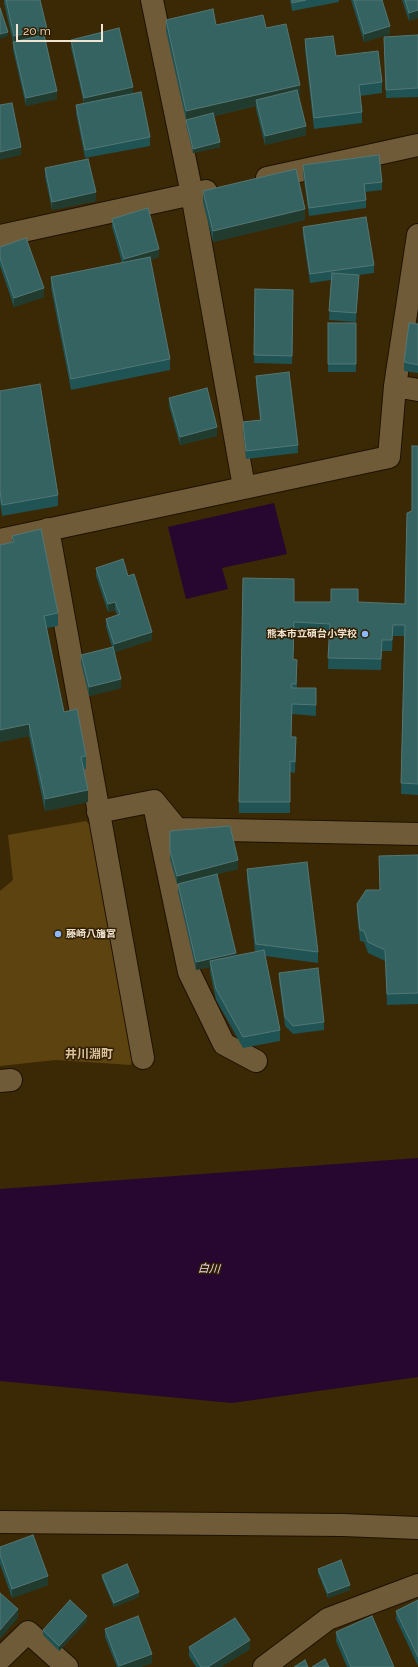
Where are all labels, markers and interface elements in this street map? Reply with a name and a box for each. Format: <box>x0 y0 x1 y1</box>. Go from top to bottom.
scale bar <box>18 16 105 42</box>
text: 20 m <box>23 24 51 38</box>
place label: 熊本市立碩台小学校 <box>267 628 357 640</box>
marker: 熊本市立碩台小学校 <box>360 629 370 639</box>
place label: 藤崎八旛宮 <box>66 928 116 940</box>
marker: 藤崎八旛宮 <box>53 929 63 939</box>
district label: 井川淵町 <box>65 1047 113 1061</box>
water label: 白川 <box>198 1262 220 1276</box>

